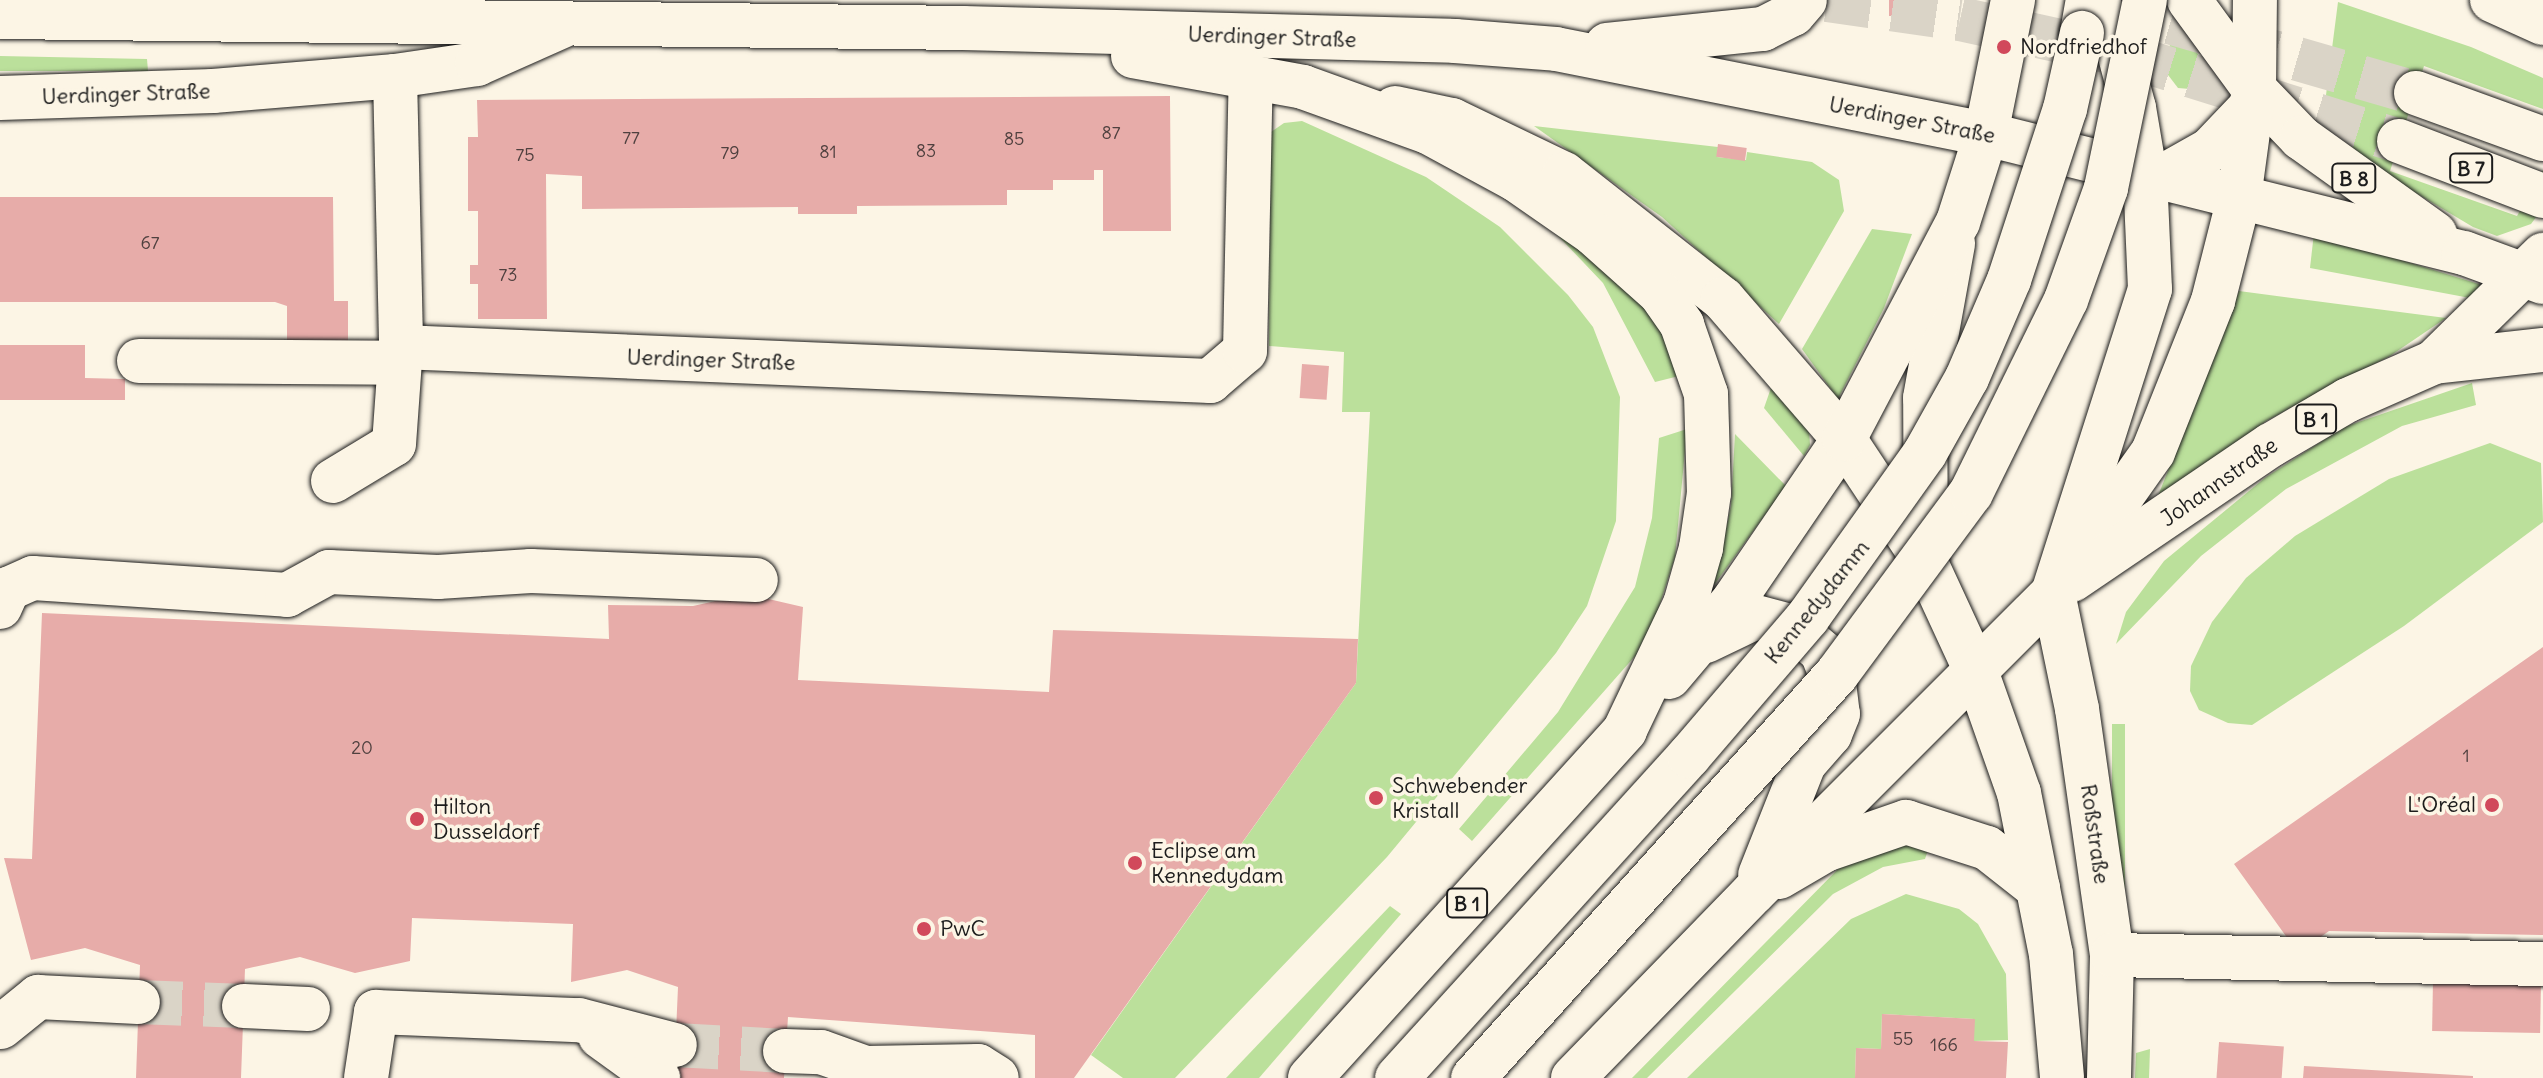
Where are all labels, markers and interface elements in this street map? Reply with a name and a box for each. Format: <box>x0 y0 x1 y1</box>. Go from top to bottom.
street label: Uerdinger Straße <box>1187 21 1357 53</box>
place label: Nordfriedhof <box>2020 34 2147 60</box>
marker: Nordfriedhof <box>1995 38 2013 56</box>
street label: Uerdinger Straße <box>41 78 211 110</box>
street label: Uerdinger Straße <box>1827 91 1997 149</box>
house number: 87 <box>1101 122 1121 144</box>
house number: 77 <box>622 127 640 149</box>
house number: 85 <box>1004 128 1024 150</box>
house number: 83 <box>916 140 936 162</box>
house number: 81 <box>819 141 837 163</box>
house number: 79 <box>720 142 740 164</box>
house number: 75 <box>515 144 535 166</box>
road number: B 7 <box>2449 152 2493 184</box>
road number: B 8 <box>2330 162 2378 194</box>
house number: 67 <box>140 232 160 254</box>
house number: 73 <box>498 264 518 286</box>
street label: Uerdinger Straße <box>626 344 796 376</box>
road number: B 1 <box>2294 403 2338 435</box>
street label: Johannstraße <box>2155 432 2283 532</box>
street label: Kennedydamm <box>1759 535 1875 669</box>
house number: 20 <box>351 737 373 759</box>
house number: 1 <box>2462 745 2470 767</box>
place label: Schwebender Kristall <box>1392 772 1528 824</box>
street label: Roßstraße <box>2075 782 2115 886</box>
marker: Schwebender Kristall <box>1367 789 1385 807</box>
place label: L'Oréal <box>2407 792 2476 818</box>
place label: Hilton Dusseldorf <box>433 793 540 844</box>
marker: L'Oréal <box>2483 796 2501 814</box>
marker: Hilton Dusseldorf <box>408 810 426 828</box>
place label: Eclipse am Kennedydam <box>1151 837 1283 888</box>
marker: Eclipse am Kennedydam <box>1126 854 1144 872</box>
road number: B 1 <box>1445 887 1489 919</box>
place label: PwC <box>940 916 985 942</box>
marker: PwC <box>915 920 933 938</box>
house number: 55 <box>1893 1028 1913 1050</box>
house number: 166 <box>1930 1034 1958 1056</box>

